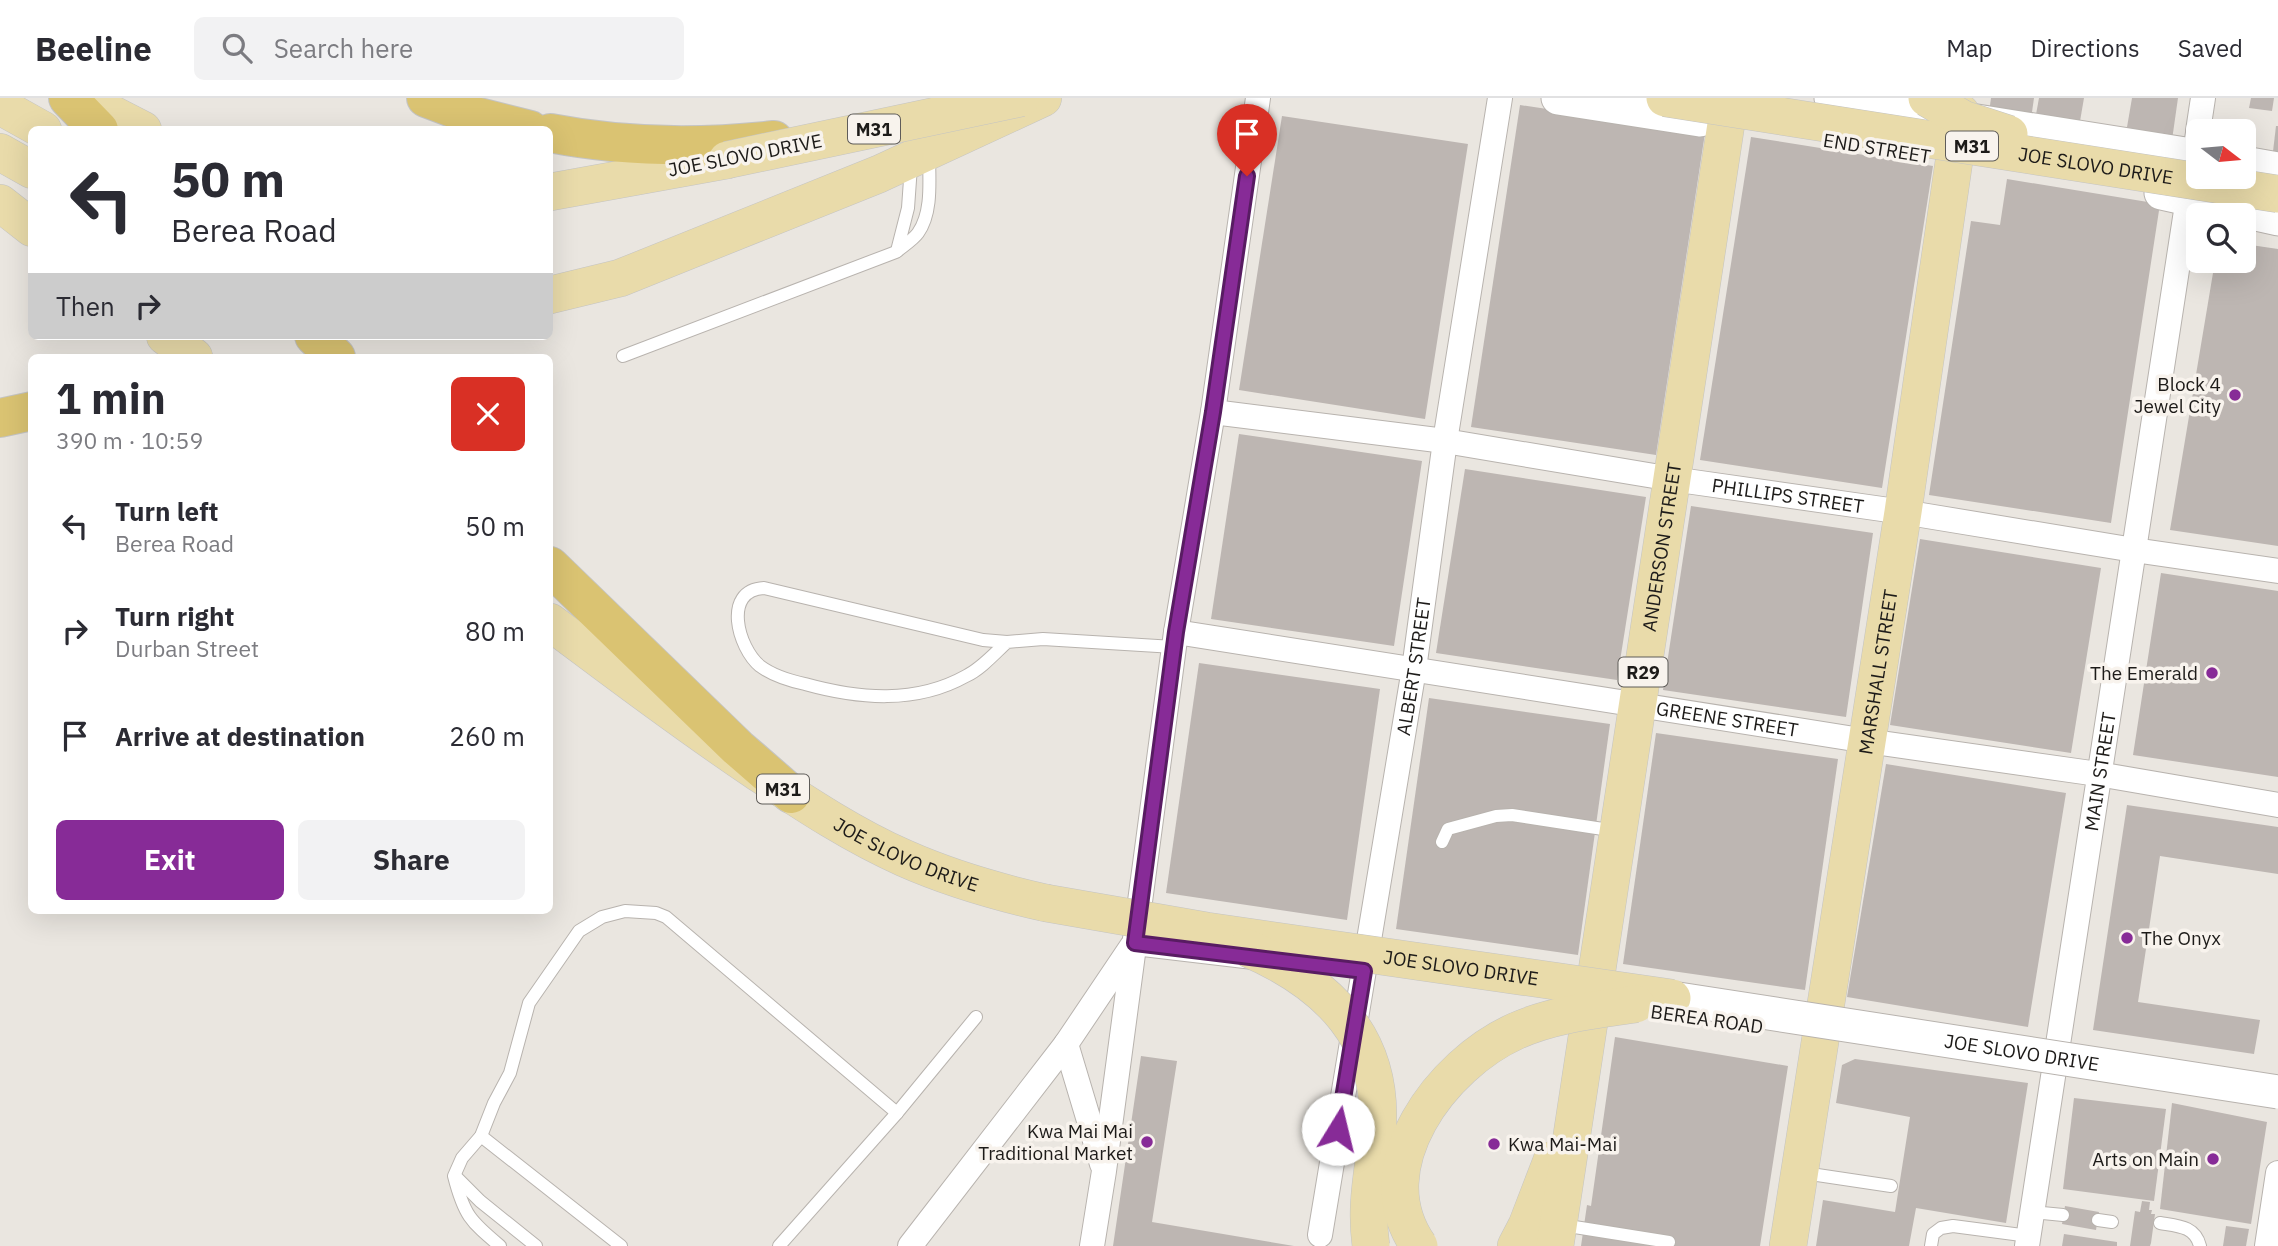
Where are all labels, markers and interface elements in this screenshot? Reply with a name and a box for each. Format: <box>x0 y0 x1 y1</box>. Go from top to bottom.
search box <box>194 17 684 80</box>
text: Beeline <box>35 27 152 70</box>
icon: search <box>218 29 256 67</box>
text: Search here <box>274 31 413 65</box>
text: Map <box>1946 32 1992 64</box>
text: Directions <box>2030 32 2140 64</box>
text: Saved <box>2178 32 2243 64</box>
pin <box>1217 104 1277 176</box>
road number: M31 <box>848 114 900 144</box>
icon: arrive <box>1228 115 1266 153</box>
north arrow <box>2186 119 2256 189</box>
map controls <box>2186 119 2256 273</box>
street label: JOE SLOVO DRIVE <box>666 128 824 182</box>
street label: END STREET <box>1821 128 1933 168</box>
road number: M31 <box>1946 131 1998 160</box>
street label: JOE SLOVO DRIVE <box>2017 142 2175 189</box>
text: 50 m <box>171 147 285 210</box>
icon: left <box>56 154 147 245</box>
button: search <box>2186 203 2256 273</box>
text: Berea Road <box>171 209 337 251</box>
icon: right <box>129 287 167 325</box>
text: Then <box>56 289 115 323</box>
text: 1 min <box>56 371 166 426</box>
place label: Block 4 Jewel City <box>2134 372 2222 418</box>
button: close <box>451 377 525 451</box>
marker: Block 4 Jewel City <box>2227 387 2243 403</box>
text: 390 m · 10:59 <box>56 425 203 455</box>
street label: ANDERSON STREET <box>1637 461 1686 633</box>
street label: PHILLIPS STREET <box>1710 473 1865 518</box>
text: Turn left <box>115 494 218 528</box>
icon: left <box>56 507 94 545</box>
text: 50 m <box>465 509 525 543</box>
text: Berea Road <box>115 528 234 558</box>
street label: MARSHALL STREET <box>1853 588 1903 756</box>
street label: ALBERT STREET <box>1391 596 1436 737</box>
text: Turn right <box>115 599 234 633</box>
icon: right <box>56 612 94 650</box>
text: 80 m <box>465 614 525 648</box>
text: Durban Street <box>115 633 259 663</box>
road number: R29 <box>1618 658 1668 686</box>
place label: The Emerald <box>2090 661 2198 685</box>
marker: The Emerald <box>2204 665 2220 681</box>
street label: GREENE STREET <box>1654 696 1800 742</box>
street label: MAIN STREET <box>2079 710 2121 833</box>
icon: arrive <box>56 717 94 755</box>
text: Arrive at destination <box>115 719 365 753</box>
text: 260 m <box>449 719 525 753</box>
road number: M31 <box>757 774 809 804</box>
street label: JOE SLOVO DRIVE <box>829 812 982 897</box>
button: Exit <box>56 820 284 900</box>
button: Share <box>298 820 525 900</box>
place label: The Onyx <box>2141 926 2221 950</box>
marker: The Onyx <box>2119 930 2135 946</box>
street label: JOE SLOVO DRIVE <box>1382 945 1540 991</box>
street label: BEREA ROAD <box>1649 999 1765 1039</box>
street label: JOE SLOVO DRIVE <box>1943 1028 2101 1076</box>
position arrow <box>1301 1092 1375 1166</box>
place label: Kwa Mai Mai Traditional Market <box>978 1119 1133 1165</box>
place label: Kwa Mai-Mai <box>1508 1132 1617 1156</box>
marker: Kwa Mai Mai Traditional Market <box>1139 1134 1155 1150</box>
marker: Kwa Mai-Mai <box>1486 1136 1502 1152</box>
place label: Arts on Main <box>2092 1147 2199 1171</box>
marker: Arts on Main <box>2205 1151 2221 1167</box>

